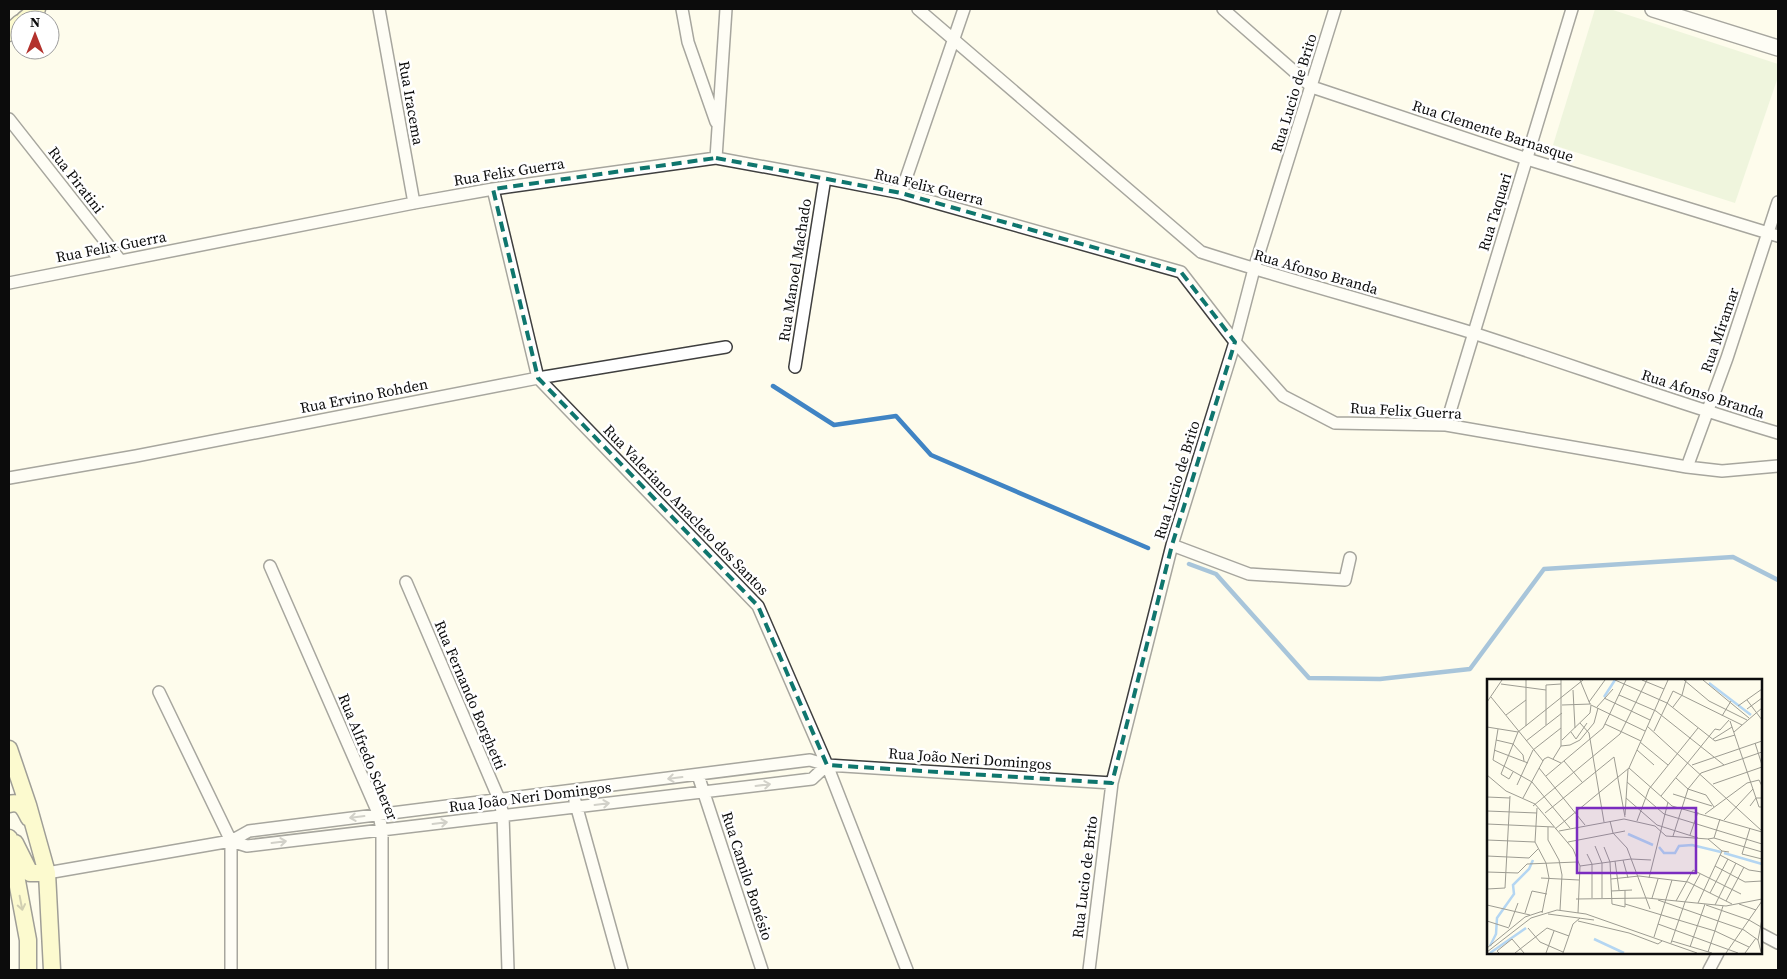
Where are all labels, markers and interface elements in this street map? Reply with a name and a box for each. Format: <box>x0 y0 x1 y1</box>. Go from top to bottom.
north arrow <box>10 10 60 60</box>
text: N <box>30 12 40 32</box>
street label: Rua Lucio de Brito <box>1265 31 1322 155</box>
street label: Rua Iracema <box>394 59 429 147</box>
street label: Rua Clemente Barnasque <box>1410 95 1577 167</box>
street label: Rua Piratini <box>44 142 109 218</box>
street label: Rua Felix Guerra <box>452 152 566 191</box>
street label: Rua Felix Guerra <box>872 163 986 210</box>
street label: Rua Taquari <box>1473 170 1516 254</box>
street label: Rua Manoel Machado <box>773 197 816 343</box>
street label: Rua Felix Guerra <box>54 225 168 268</box>
street label: Rua Afonso Branda <box>1252 244 1381 299</box>
street label: Rua Miramar <box>1695 284 1744 375</box>
street label: Rua Afonso Branda <box>1639 364 1768 423</box>
street label: Rua Ervino Rohden <box>298 373 430 418</box>
street label: Rua Felix Guerra <box>1350 397 1463 424</box>
street label: Rua Lucio de Brito <box>1148 418 1205 542</box>
street label: Rua Valeriano Anacleto dos Santos <box>599 420 774 600</box>
street label: Rua Fernando Borghetti <box>430 617 511 773</box>
inset map <box>1487 679 1762 954</box>
street label: Rua Alfredo Scherer <box>333 690 404 824</box>
street label: Rua João Neri Domingos <box>888 742 1052 775</box>
one-way arrow <box>667 773 683 783</box>
street label: Rua João Neri Domingos <box>448 776 612 817</box>
one-way arrow <box>755 780 771 790</box>
one-way arrow <box>593 799 609 809</box>
street label: Rua Camilo Bonésio <box>717 809 778 943</box>
one-way arrow <box>350 813 366 823</box>
street label: Rua Lucio de Brito <box>1067 815 1102 939</box>
one-way arrow <box>432 818 448 828</box>
one-way arrow <box>270 837 286 847</box>
one-way arrow <box>17 895 26 911</box>

